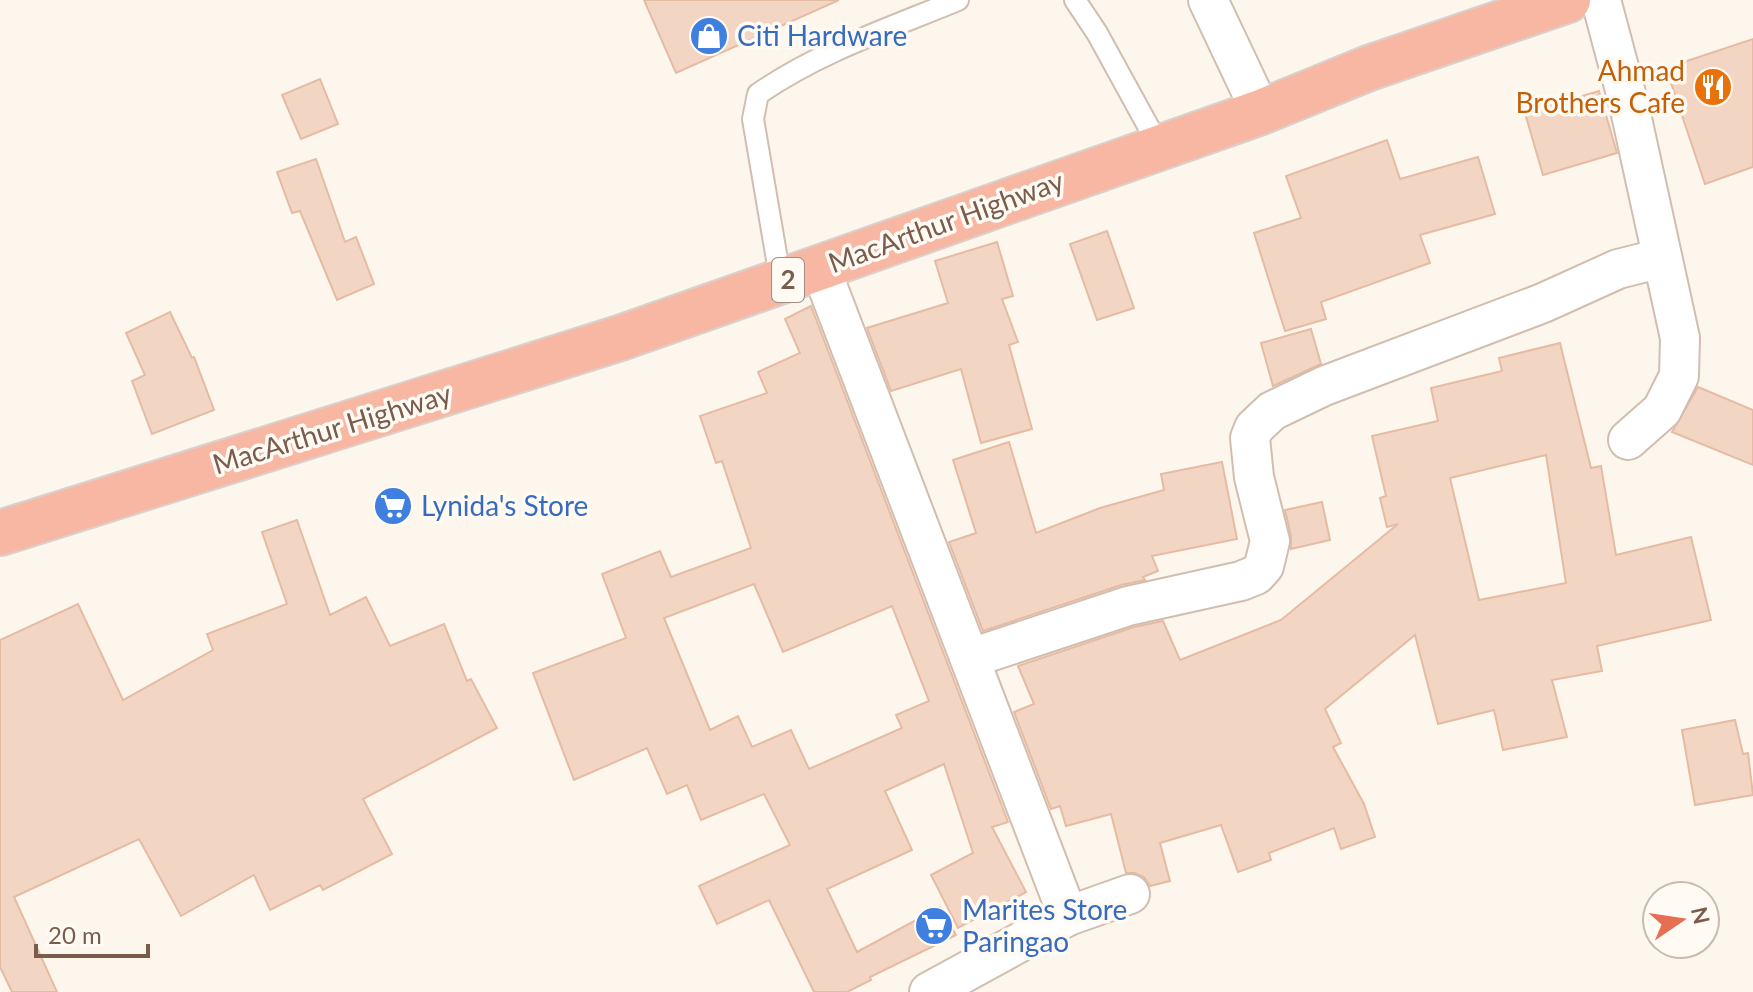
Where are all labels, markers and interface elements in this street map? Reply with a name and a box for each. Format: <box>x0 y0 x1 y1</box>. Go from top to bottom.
shop icon: Citi Hardware <box>688 15 730 57</box>
place label: Citi Hardware <box>737 18 907 52</box>
place label: Ahmad Brothers Cafe <box>1516 53 1685 119</box>
restaurant icon: Ahmad Brothers Cafe <box>1692 66 1734 108</box>
street label: MacArthur Highway <box>823 163 1068 279</box>
road number: 2 <box>772 258 804 302</box>
street label: MacArthur Highway <box>208 375 456 481</box>
supermarket icon: Lynida's Store <box>372 485 414 527</box>
place label: Lynida's Store <box>421 488 588 522</box>
north arrow <box>1641 880 1721 960</box>
place label: Marites Store Paringao <box>962 892 1127 958</box>
text: N <box>1686 904 1716 927</box>
supermarket icon: Marites Store Paringao <box>913 905 955 947</box>
scale bar <box>36 908 148 958</box>
text: 20 m <box>48 920 102 949</box>

